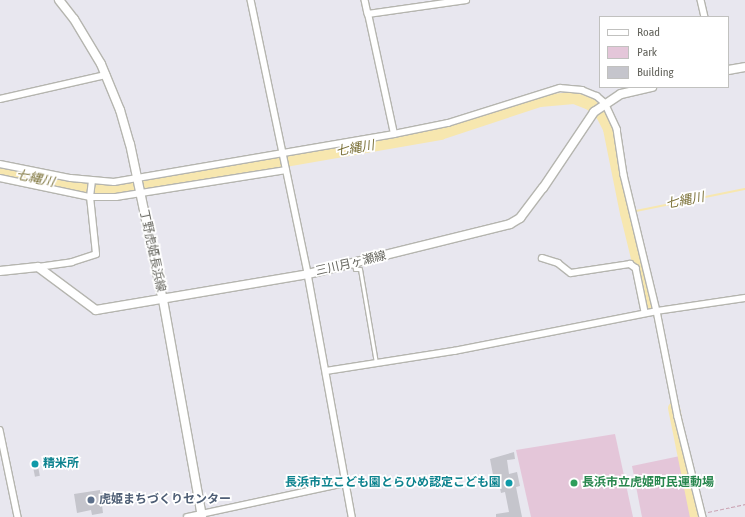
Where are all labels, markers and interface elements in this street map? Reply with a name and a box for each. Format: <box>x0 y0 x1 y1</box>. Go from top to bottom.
legend <box>599 16 729 88</box>
text: Road <box>637 25 660 39</box>
text: Park <box>637 45 657 59</box>
text: Building <box>637 65 674 79</box>
water label: 七縄川 <box>334 138 376 160</box>
water label: 七縄川 <box>14 167 56 191</box>
water label: 七縄川 <box>664 190 706 212</box>
street label: 丁野虎姫長浜線 <box>136 208 168 294</box>
street label: 三川月ヶ瀬線 <box>314 249 388 279</box>
place label: 精米所 <box>43 457 79 471</box>
marker: 精米所 <box>30 459 40 469</box>
place label: 長浜市立こども園とらひめ認定こども園 <box>285 476 501 490</box>
place label: 長浜市立虎姫町民運動場 <box>582 476 714 490</box>
marker: 長浜市立こども園とらひめ認定こども園 <box>504 478 514 488</box>
marker: 長浜市立虎姫町民運動場 <box>569 478 579 488</box>
place label: 虎姫まちづくりセンター <box>99 493 231 507</box>
marker: 虎姫まちづくりセンター <box>86 495 96 505</box>

